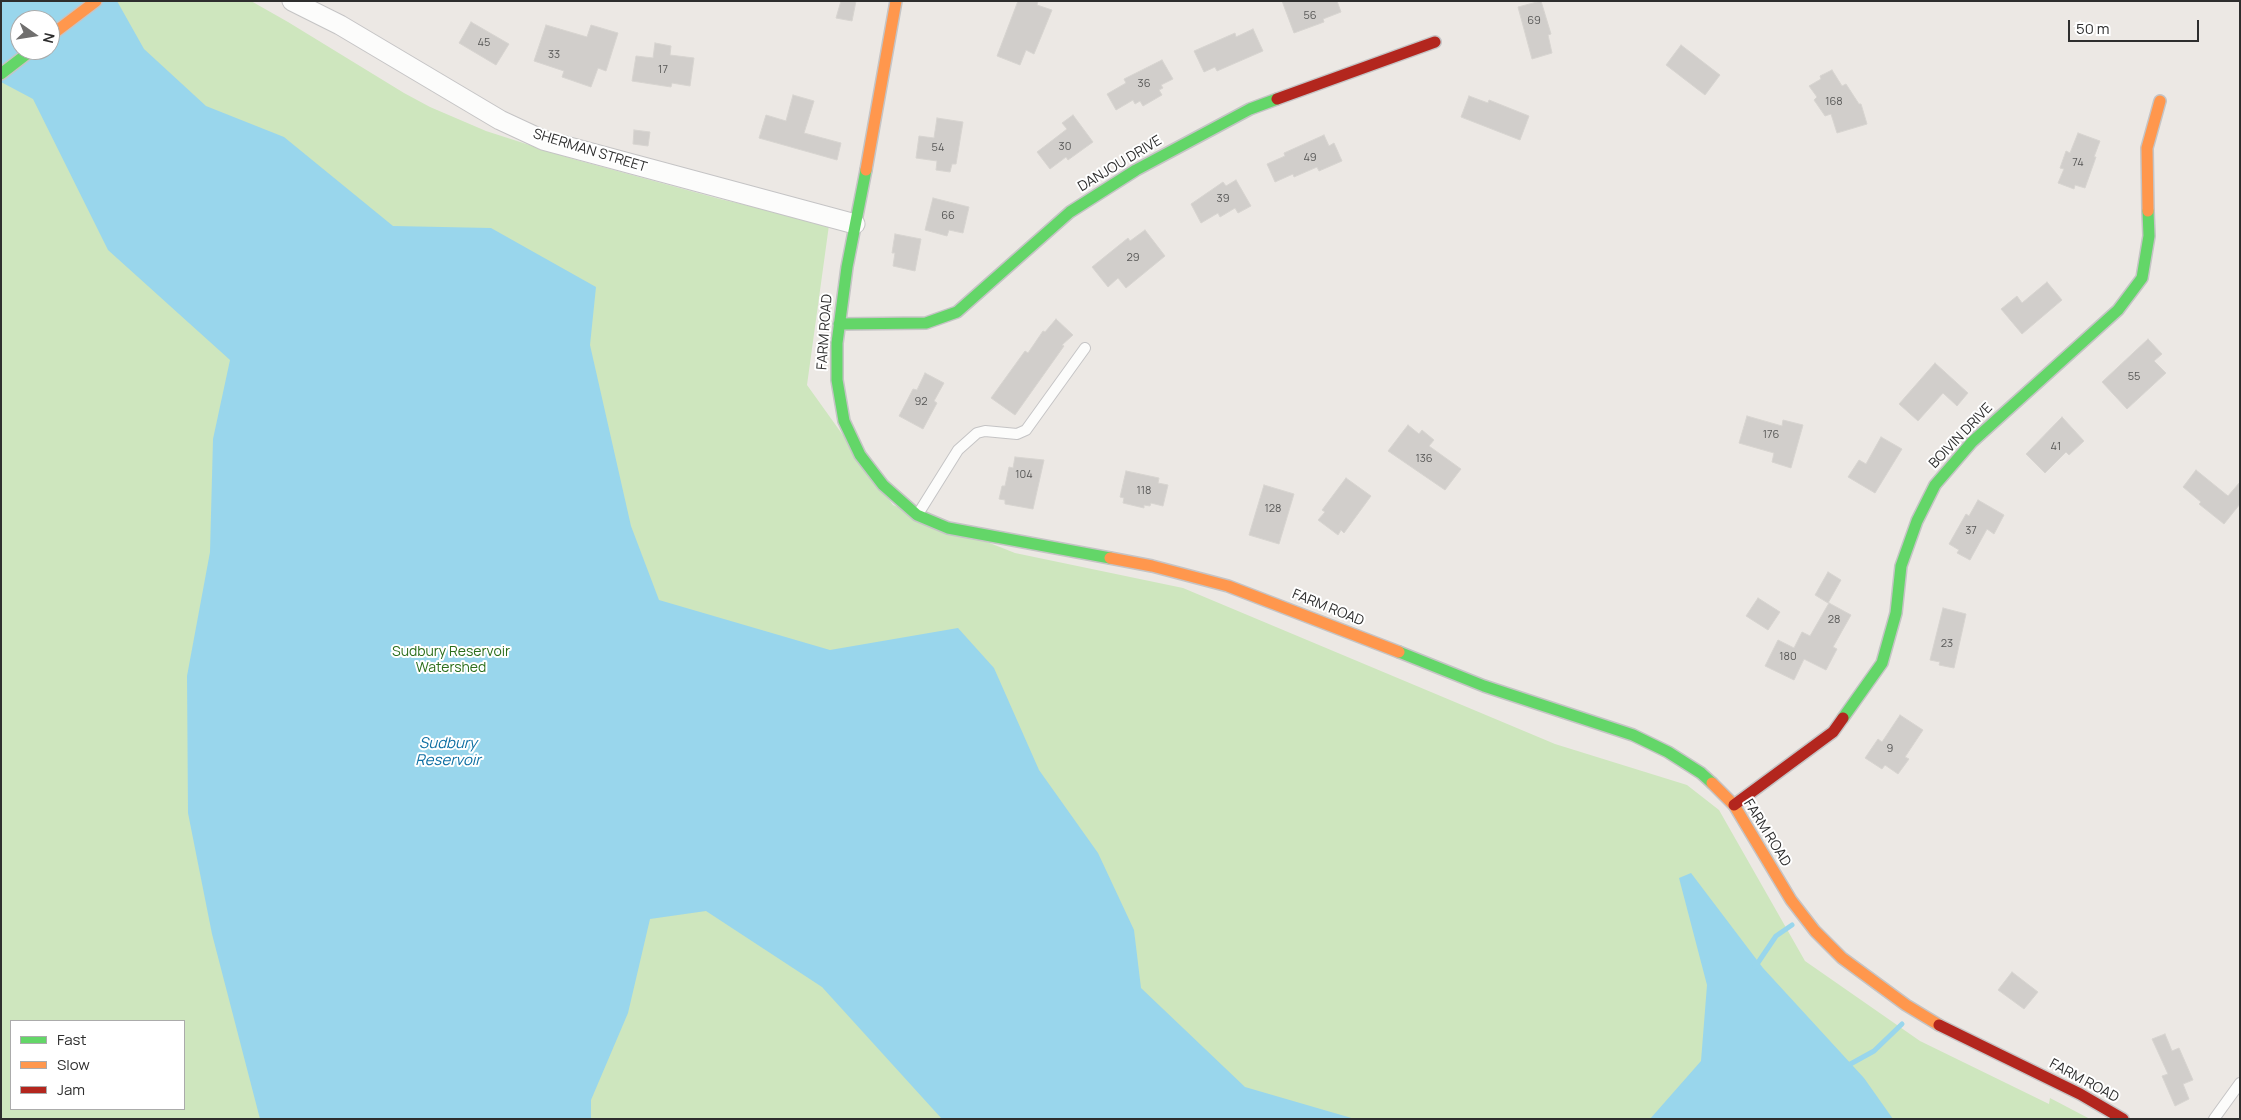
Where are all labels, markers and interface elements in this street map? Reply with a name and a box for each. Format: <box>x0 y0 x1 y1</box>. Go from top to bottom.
house number: 56 <box>1303 9 1317 23</box>
north arrow <box>10 10 60 60</box>
scale bar <box>2071 10 2202 42</box>
house number: 69 <box>1527 14 1541 28</box>
text: 50 m <box>2076 18 2110 39</box>
text: N <box>39 31 60 45</box>
house number: 45 <box>478 36 490 50</box>
house number: 33 <box>548 48 560 62</box>
house number: 17 <box>658 63 668 77</box>
house number: 36 <box>1138 77 1150 91</box>
house number: 168 <box>1825 95 1843 109</box>
street label: SHERMAN STREET <box>531 126 649 176</box>
street label: DANJOU DRIVE <box>1075 132 1165 196</box>
house number: 30 <box>1059 140 1071 154</box>
house number: 54 <box>932 141 944 155</box>
house number: 49 <box>1303 151 1317 165</box>
house number: 74 <box>2072 156 2084 170</box>
house number: 39 <box>1217 192 1229 206</box>
house number: 66 <box>941 209 955 223</box>
house number: 29 <box>1126 251 1140 265</box>
street label: FARM ROAD <box>814 293 836 371</box>
house number: 55 <box>2128 370 2140 384</box>
house number: 92 <box>914 395 928 409</box>
street label: BOIVIN DRIVE <box>1926 400 1996 472</box>
house number: 176 <box>1763 428 1779 442</box>
house number: 41 <box>2051 440 2061 454</box>
house number: 136 <box>1415 452 1433 466</box>
house number: 104 <box>1015 468 1033 482</box>
house number: 118 <box>1137 484 1151 498</box>
house number: 128 <box>1265 502 1281 516</box>
house number: 37 <box>1965 524 1977 538</box>
street label: FARM ROAD <box>1290 586 1366 630</box>
house number: 28 <box>1828 613 1840 627</box>
house number: 23 <box>1941 637 1953 651</box>
park label: Sudbury Reservoir Watershed <box>392 644 510 676</box>
house number: 180 <box>1779 650 1797 664</box>
water label: Sudbury Reservoir <box>415 735 481 770</box>
house number: 9 <box>1887 742 1893 756</box>
street label: FARM ROAD <box>1740 796 1794 870</box>
legend <box>10 1020 185 1110</box>
text: Fast <box>57 1029 86 1050</box>
text: Slow <box>57 1054 90 1075</box>
street label: FARM ROAD <box>2046 1056 2122 1106</box>
text: Jam <box>57 1079 85 1100</box>

